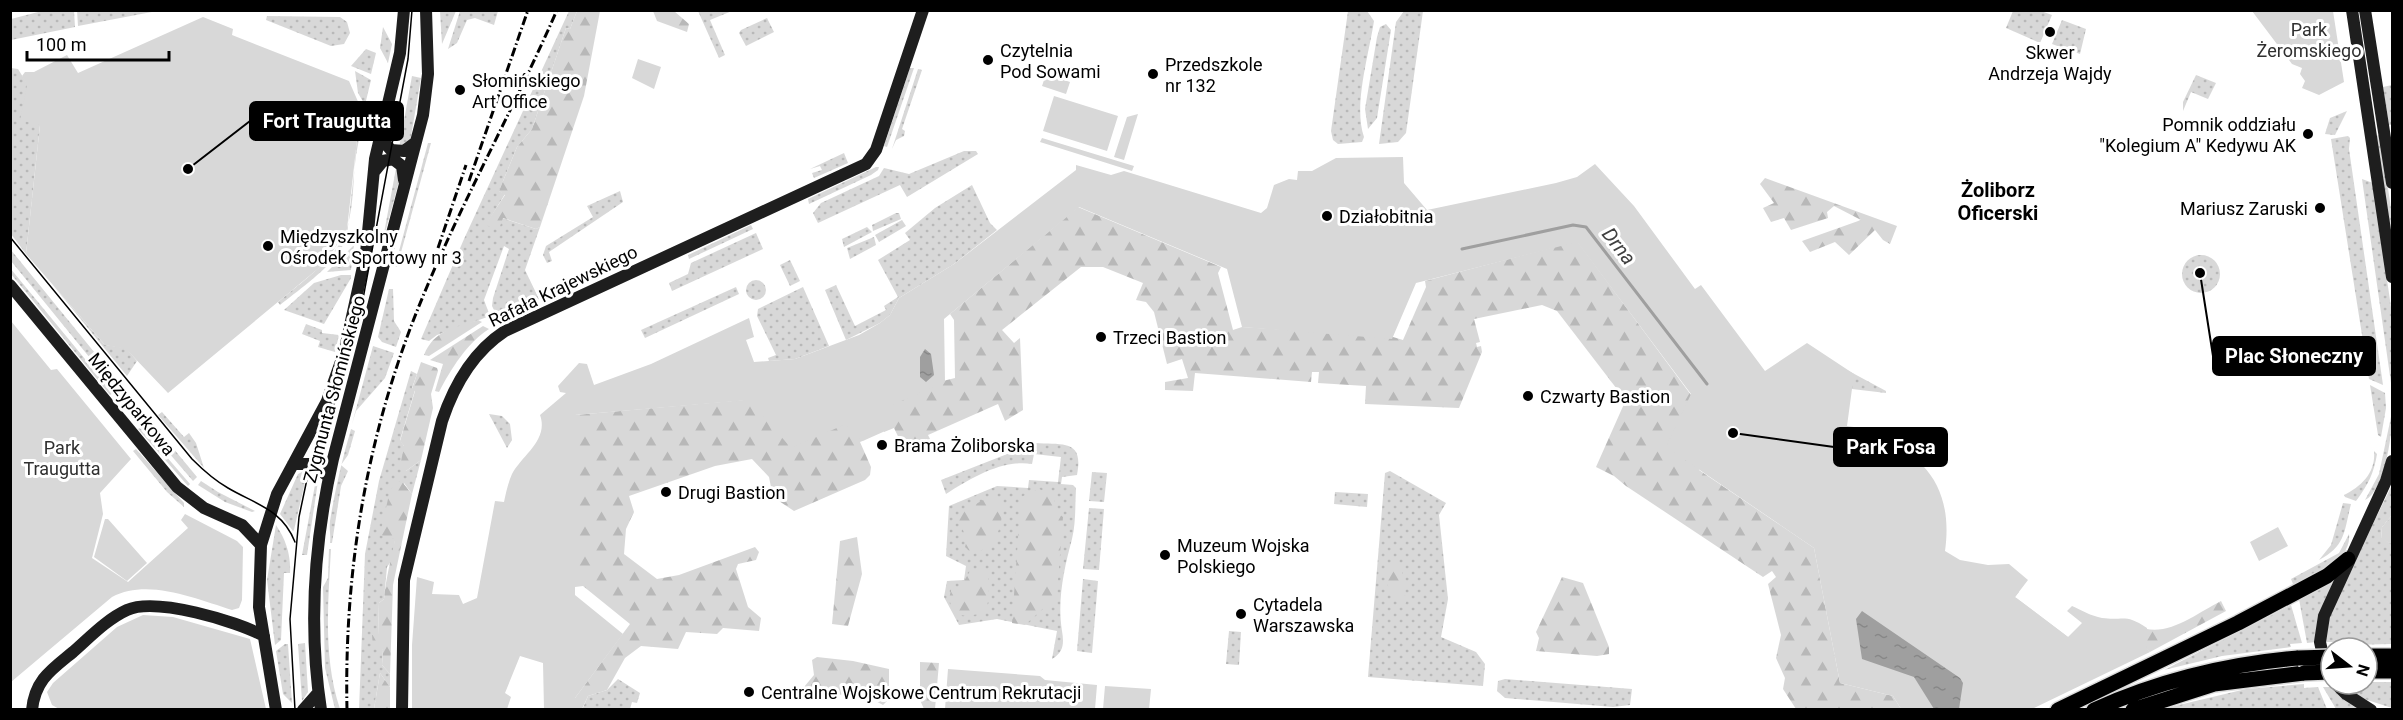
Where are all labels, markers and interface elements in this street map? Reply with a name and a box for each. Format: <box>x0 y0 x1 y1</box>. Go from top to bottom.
park label: Park Żeromskiego <box>2257 19 2361 61</box>
scale bar <box>27 24 170 62</box>
marker: Skwer Andrzeja Wajdy <box>2043 25 2057 39</box>
text: 100 m <box>36 34 87 55</box>
place label: Czytelnia Pod Sowami <box>1000 40 1101 82</box>
place label: Skwer Andrzeja Wajdy <box>1988 42 2112 84</box>
marker: Czytelnia Pod Sowami <box>981 53 995 67</box>
place label: Przedszkole nr 132 <box>1165 54 1262 96</box>
marker: Przedszkole nr 132 <box>1146 67 1160 81</box>
place label: Słomińskiego Art Office <box>472 70 581 112</box>
marker: Słomińskiego Art Office <box>453 83 467 97</box>
callout: Fort Traugutta <box>250 102 403 140</box>
text: Fort Traugutta <box>263 109 392 133</box>
place label: Pomnik oddziału "Kolegium A" Kedywu AK <box>2099 114 2297 156</box>
marker: Pomnik oddziału "Kolegium A" Kedywu AK <box>2301 127 2315 141</box>
district label: Żoliborz Oficerski <box>1958 178 2038 225</box>
place label: Mariusz Zaruski <box>2180 198 2308 219</box>
marker: Mariusz Zaruski <box>2313 201 2327 215</box>
place label: Działobitnia <box>1339 206 1434 227</box>
marker: Działobitnia <box>1320 209 1334 223</box>
water label: Drna <box>1597 223 1641 269</box>
place label: Międzyszkolny Ośrodek Sportowy nr 3 <box>280 226 462 268</box>
marker: Międzyszkolny Ośrodek Sportowy nr 3 <box>261 239 275 253</box>
street label: Rafała Krajewskiego <box>485 241 641 331</box>
street label: Zygmunta Słomińskiego <box>299 293 369 485</box>
place label: Trzeci Bastion <box>1113 327 1227 348</box>
marker: Trzeci Bastion <box>1094 330 1108 344</box>
callout: Plac Słoneczny <box>2213 337 2375 375</box>
text: Plac Słoneczny <box>2225 344 2364 368</box>
street label: Międzyparkowa <box>84 348 180 460</box>
place label: Czwarty Bastion <box>1540 386 1670 407</box>
marker: Czwarty Bastion <box>1521 389 1535 403</box>
callout: Park Fosa <box>1834 428 1947 466</box>
place label: Brama Żoliborska <box>894 435 1035 456</box>
text: Park Fosa <box>1846 435 1936 459</box>
park label: Park Traugutta <box>23 437 101 479</box>
marker: Brama Żoliborska <box>875 438 889 452</box>
place label: Drugi Bastion <box>678 482 786 503</box>
marker: Drugi Bastion <box>659 485 673 499</box>
place label: Muzeum Wojska Polskiego <box>1177 535 1310 577</box>
marker: Muzeum Wojska Polskiego <box>1158 548 1172 562</box>
place label: Cytadela Warszawska <box>1253 594 1354 636</box>
marker: Cytadela Warszawska <box>1234 607 1248 621</box>
north arrow <box>2319 636 2379 696</box>
text: N <box>2352 662 2374 678</box>
place label: Centralne Wojskowe Centrum Rekrutacji <box>761 682 1081 703</box>
marker: Centralne Wojskowe Centrum Rekrutacji <box>742 685 756 699</box>

